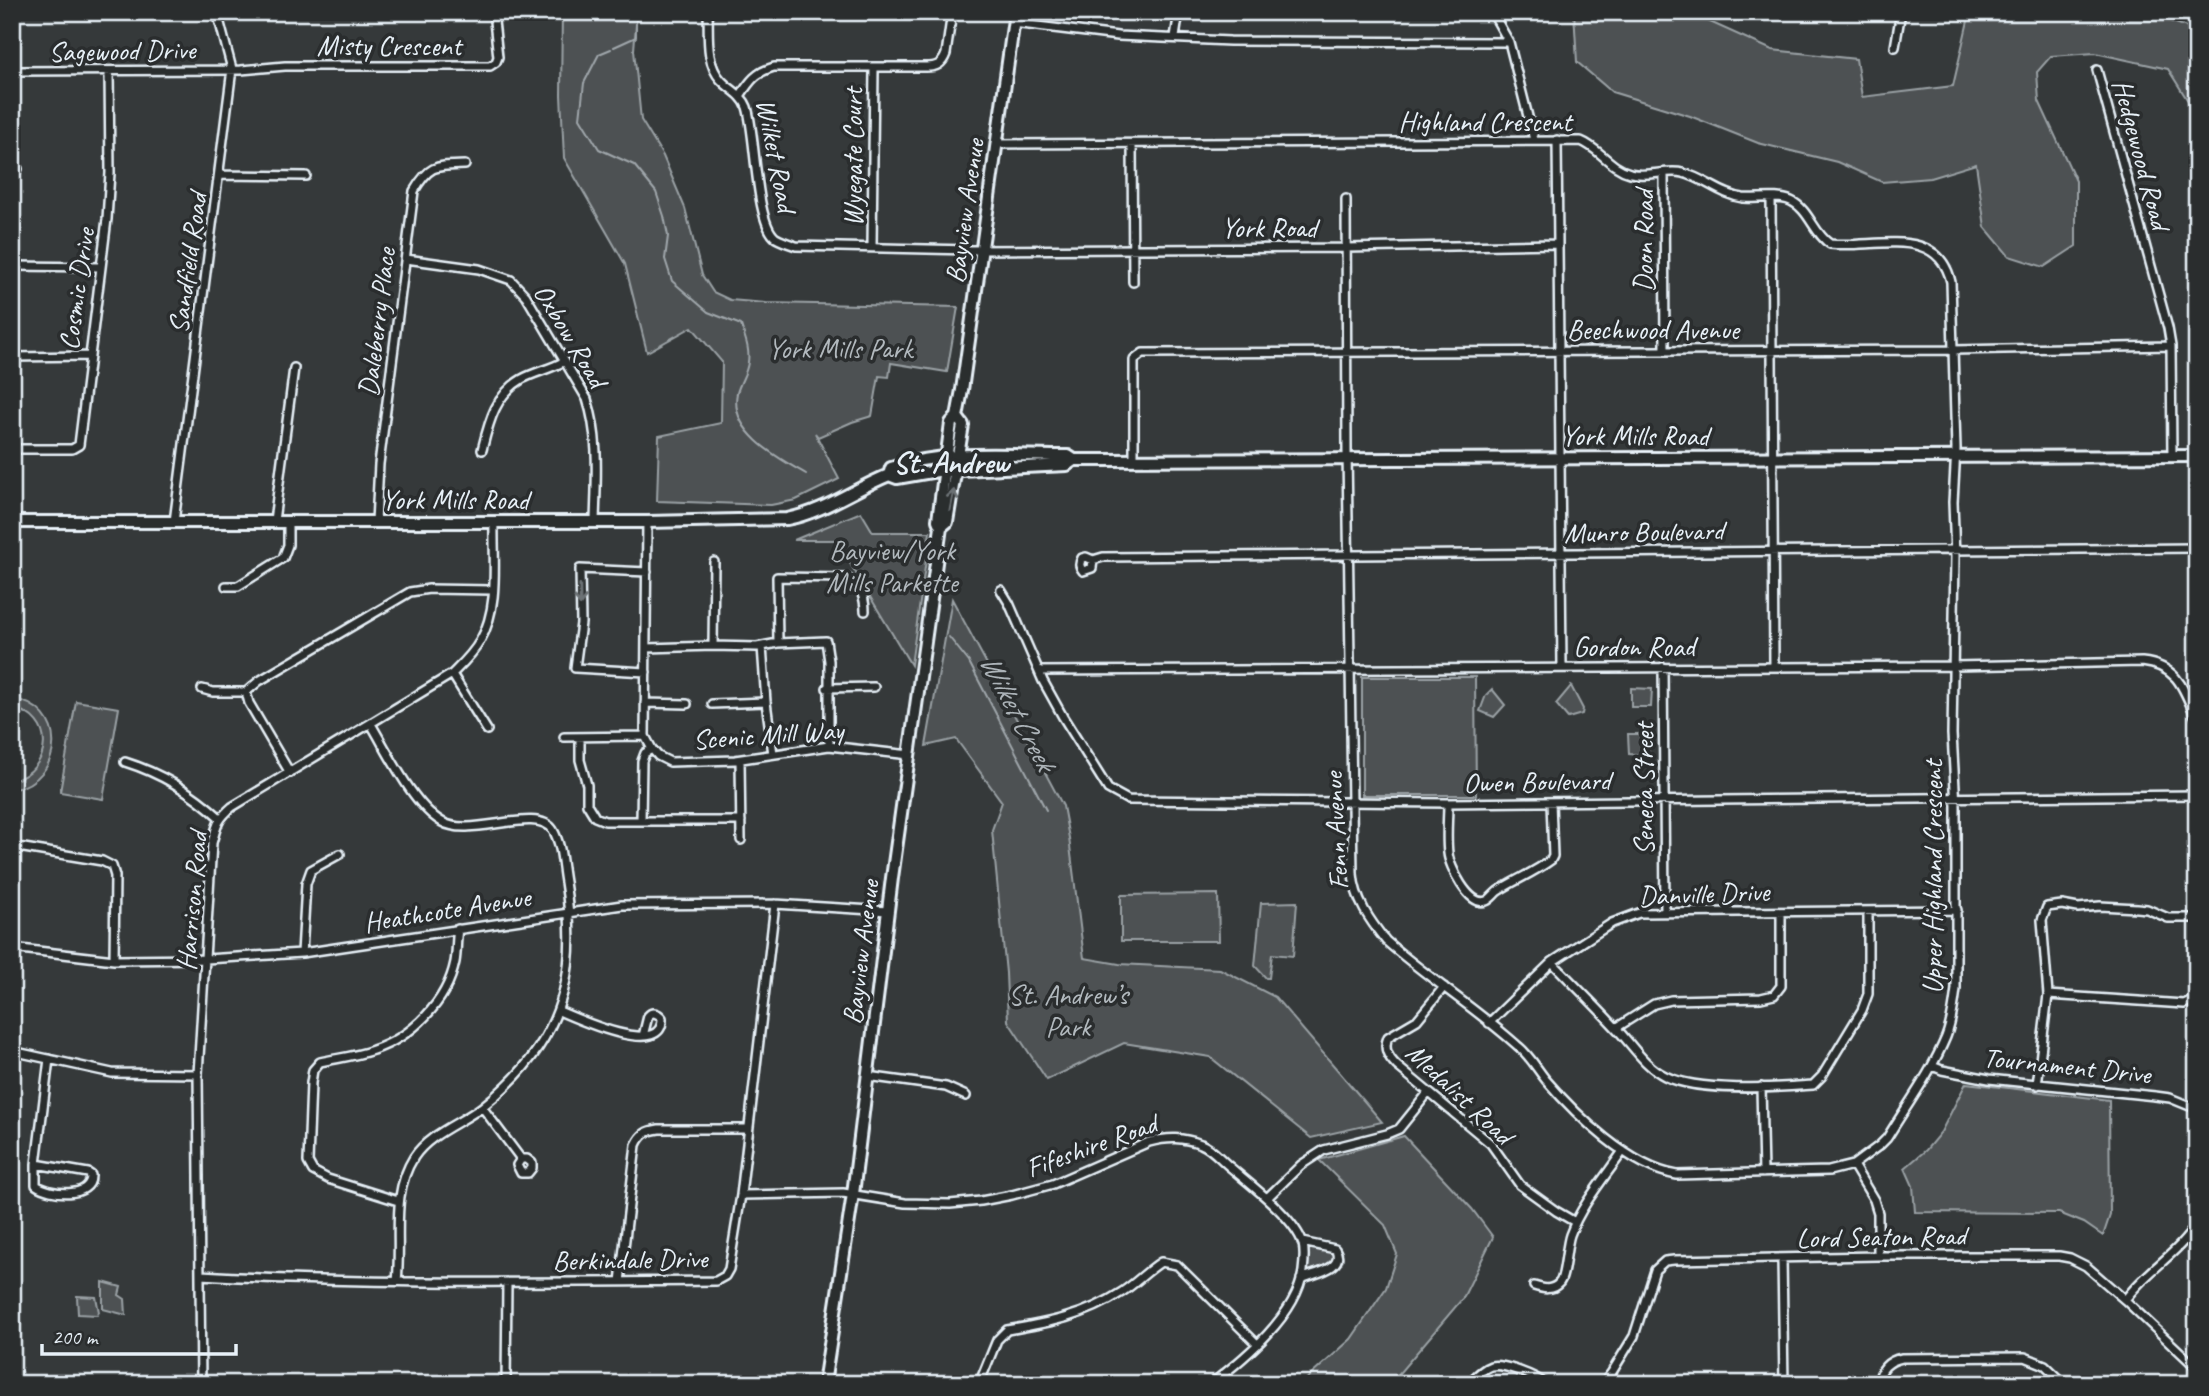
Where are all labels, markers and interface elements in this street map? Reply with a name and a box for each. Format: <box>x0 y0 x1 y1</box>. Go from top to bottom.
street label: Misty Crescent <box>317 28 464 63</box>
street label: Sagewood Drive <box>48 32 198 69</box>
street label: Hedgewood Road <box>2105 75 2179 237</box>
street label: Wyegate Court <box>835 85 870 226</box>
street label: Wilket Road <box>748 96 805 218</box>
street label: Highland Crescent <box>1398 104 1574 139</box>
street label: Bayview Avenue <box>937 135 992 285</box>
street label: Doon Road <box>1626 186 1661 292</box>
street label: Sandfield Road <box>160 187 215 336</box>
street label: York Road <box>1221 210 1321 245</box>
street label: Cosmic Drive <box>51 224 103 352</box>
street label: Daleberry Place <box>350 244 403 398</box>
street label: Oxbow Road <box>526 277 617 397</box>
street label: Beechwood Avenue <box>1567 312 1741 347</box>
park label: York Mills Park <box>768 331 915 366</box>
street label: York Mills Road <box>1561 418 1713 453</box>
district label: St. Andrew <box>893 444 1011 482</box>
street label: York Mills Road <box>381 482 533 517</box>
one-way arrow <box>945 489 959 512</box>
street label: Munro Boulevard <box>1564 513 1728 550</box>
park label: Bayview/York Mills Parkette <box>826 533 960 600</box>
one-way arrow <box>573 584 587 607</box>
street label: Gordon Road <box>1573 629 1699 664</box>
water label: Wilket Creek <box>972 647 1067 781</box>
street label: Scenic Mill Way <box>692 712 847 757</box>
street label: Seneca Street <box>1626 720 1661 855</box>
street label: Upper Highland Crescent <box>1915 757 1950 994</box>
street label: Owen Boulevard <box>1463 763 1615 800</box>
street label: Fenn Avenue <box>1315 769 1356 891</box>
street label: Harrison Road <box>168 826 215 972</box>
street label: Danville Drive <box>1638 874 1772 913</box>
street label: Bayview Avenue <box>834 876 887 1026</box>
street label: Heathcote Avenue <box>361 879 535 940</box>
park label: St. Andrew’s Park <box>1008 977 1130 1044</box>
street label: Medalist Road <box>1399 1035 1523 1155</box>
street label: Tournament Drive <box>1982 1039 2154 1092</box>
street label: Fifeshire Road <box>1021 1104 1165 1185</box>
street label: Lord Seaton Road <box>1796 1217 1970 1255</box>
street label: Berkindale Drive <box>552 1241 710 1278</box>
scale bar <box>42 1312 236 1356</box>
text: 200 m <box>52 1324 99 1350</box>

